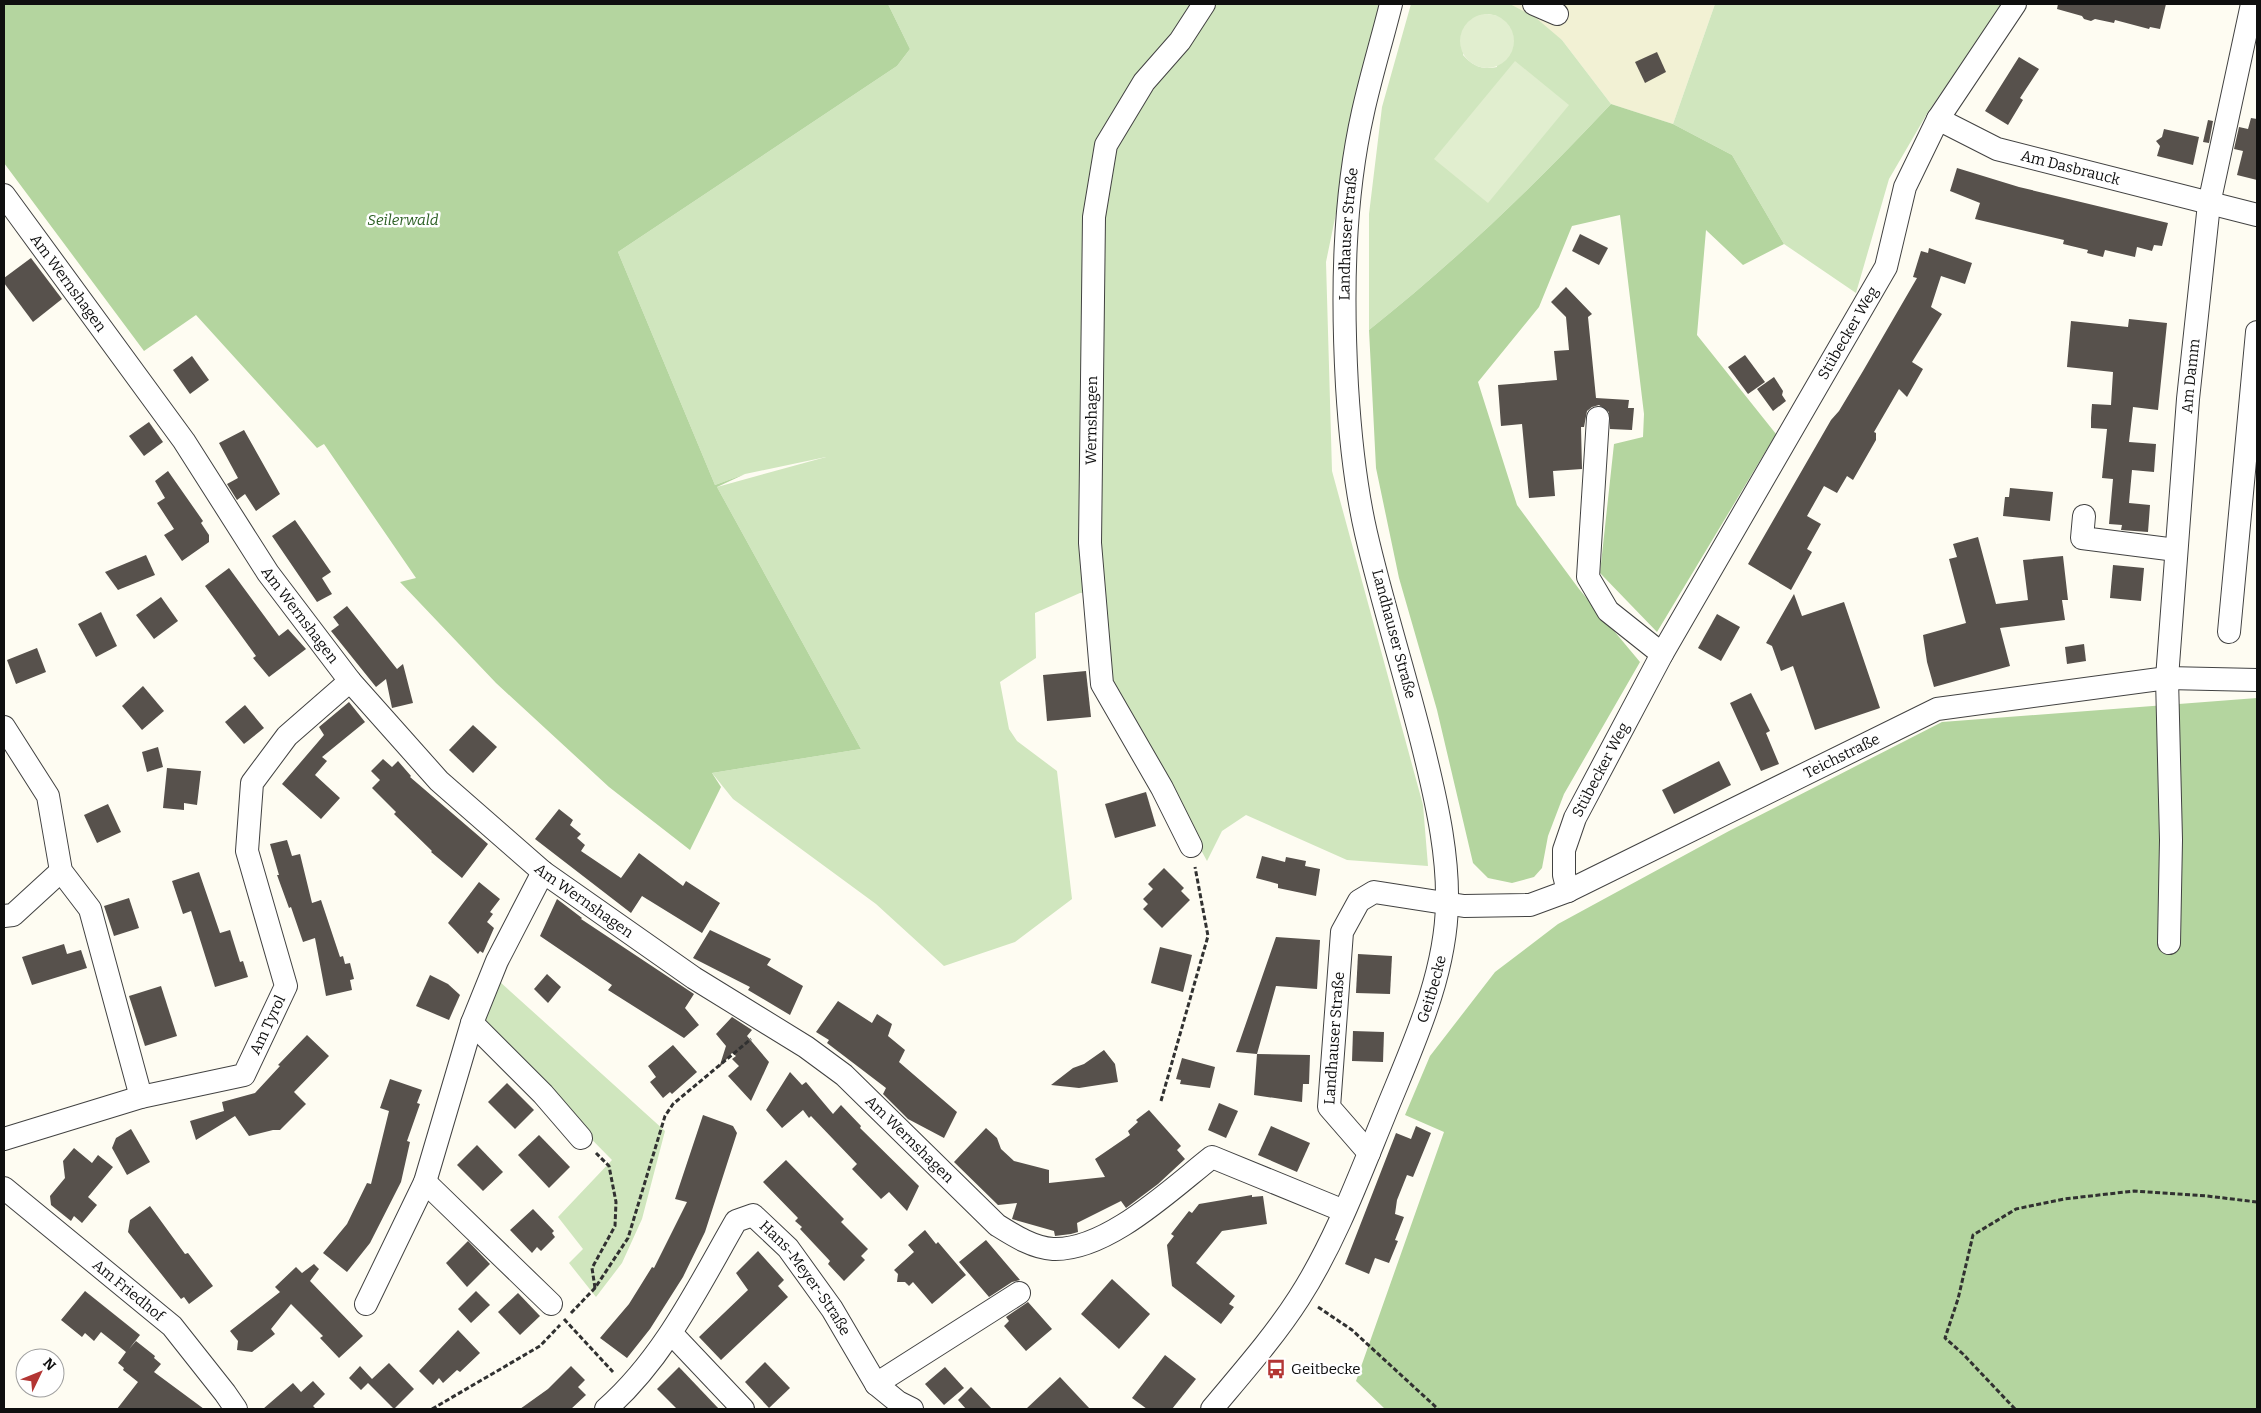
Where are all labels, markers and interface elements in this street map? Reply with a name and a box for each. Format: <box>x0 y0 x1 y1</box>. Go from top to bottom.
street label: Am Dasbrauck <box>2019 146 2123 189</box>
street label: Landhauser Straße <box>1335 167 1362 301</box>
park label: Seilerwald <box>367 211 439 229</box>
street label: Am Wernshagen <box>27 231 110 336</box>
street label: Stübecker Weg <box>1814 283 1882 383</box>
street label: Am Damm <box>2178 337 2204 414</box>
street label: Wernshagen <box>1082 375 1101 465</box>
street label: Am Wernshagen <box>257 563 343 667</box>
street label: Landhauser Straße <box>1368 567 1420 701</box>
street label: Stübecker Weg <box>1568 719 1633 820</box>
street label: Teichstraße <box>1801 730 1883 782</box>
street label: Am Wernshagen <box>531 860 637 942</box>
street label: Geitbecke <box>1413 954 1450 1025</box>
street label: Landhauser Straße <box>1320 971 1348 1105</box>
street label: Am Tyrol <box>246 992 289 1057</box>
street label: Am Wernshagen <box>862 1092 958 1187</box>
street label: Hans-Meyer-Straße <box>756 1217 854 1339</box>
street label: Am Friedhof <box>89 1256 169 1326</box>
north arrow <box>15 1348 65 1398</box>
text: N <box>39 1355 59 1374</box>
bus stop icon: Geitbecke <box>1265 1358 1287 1380</box>
place label: Geitbecke <box>1291 1360 1360 1378</box>

